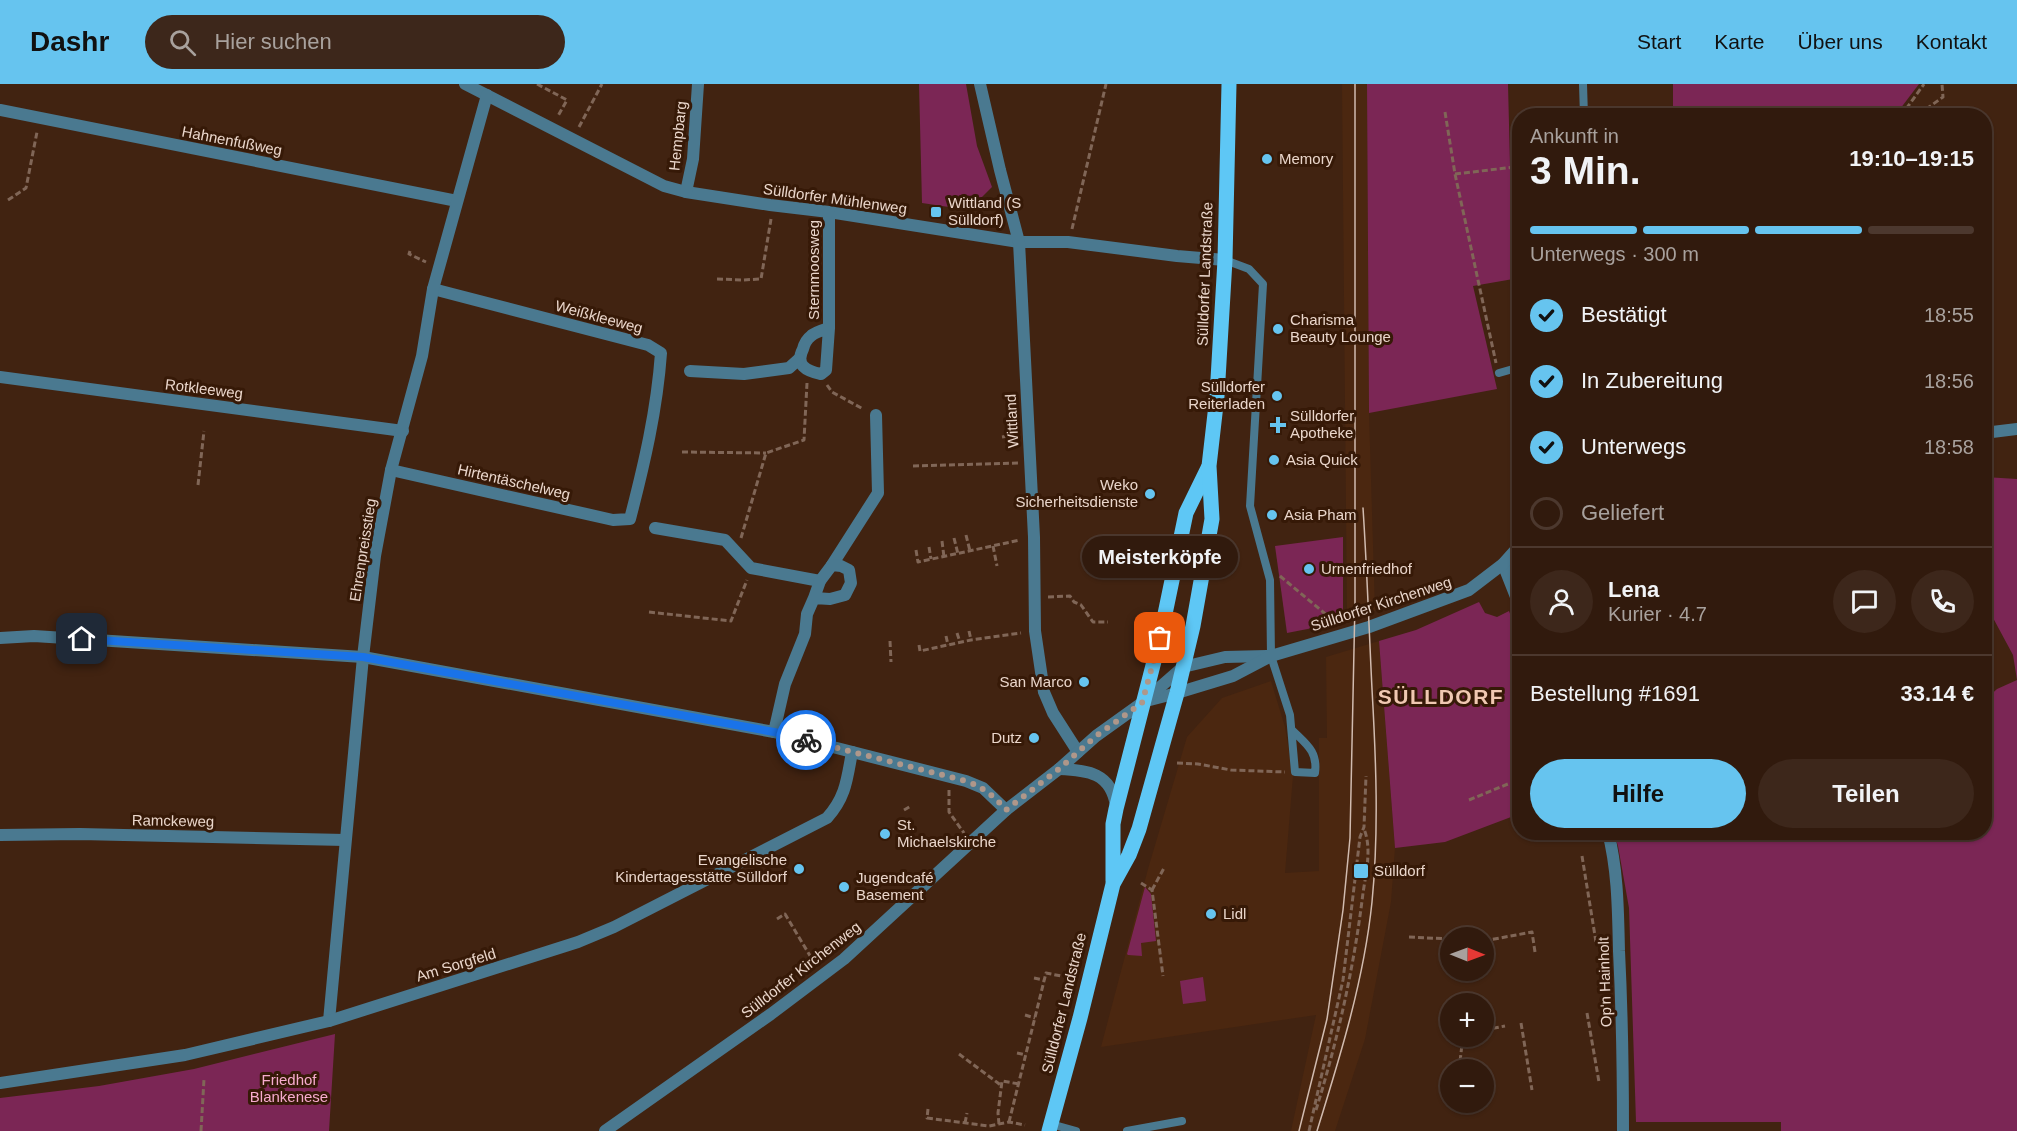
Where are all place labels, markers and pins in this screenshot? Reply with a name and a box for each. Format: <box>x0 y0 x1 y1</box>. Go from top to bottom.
place label: Memory <box>1279 150 1334 167</box>
marker: Memory <box>1260 152 1274 166</box>
place label: Wittland (S Sülldorf) <box>948 194 1021 228</box>
marker: Wittland (S Sülldorf) <box>929 205 943 219</box>
place label: Charisma Beauty Lounge <box>1290 311 1391 345</box>
marker: Charisma Beauty Lounge <box>1271 322 1285 336</box>
place label: Sülldorfer Reiterladen <box>1188 378 1265 412</box>
marker: Sülldorfer Reiterladen <box>1270 389 1284 403</box>
place label: Sülldorfer Apotheke <box>1290 407 1354 441</box>
marker: Sülldorfer Apotheke <box>1271 418 1285 432</box>
place label: Asia Quick <box>1286 451 1358 468</box>
marker: Asia Quick <box>1267 453 1281 467</box>
place label: Weko Sicherheitsdienste <box>1015 476 1138 510</box>
marker: Weko Sicherheitsdienste <box>1143 487 1157 501</box>
place label: Asia Pham <box>1284 506 1357 523</box>
marker: Asia Pham <box>1265 508 1279 522</box>
callout: Meisterköpfe <box>1082 536 1238 578</box>
place label: Urnenfriedhof <box>1321 560 1413 577</box>
marker: Urnenfriedhof <box>1302 562 1316 576</box>
pin <box>1134 612 1185 663</box>
pin <box>56 613 107 664</box>
place label: San Marco <box>999 673 1072 690</box>
marker: San Marco <box>1077 675 1091 689</box>
place label: Dutz <box>991 729 1022 746</box>
marker: Dutz <box>1027 731 1041 745</box>
place label: St. Michaelskirche <box>897 816 996 850</box>
marker: St. Michaelskirche <box>878 827 892 841</box>
place label: Evangelische Kindertagesstätte Sülldorf <box>615 851 788 885</box>
marker: Evangelische Kindertagesstätte Sülldorf <box>792 862 806 876</box>
marker: Sülldorf <box>1352 862 1370 880</box>
place label: Sülldorf <box>1374 862 1426 879</box>
place label: Jugendcafé Basement <box>856 869 934 903</box>
marker: Jugendcafé Basement <box>837 880 851 894</box>
place label: Lidl <box>1223 905 1246 922</box>
marker: Lidl <box>1204 907 1218 921</box>

